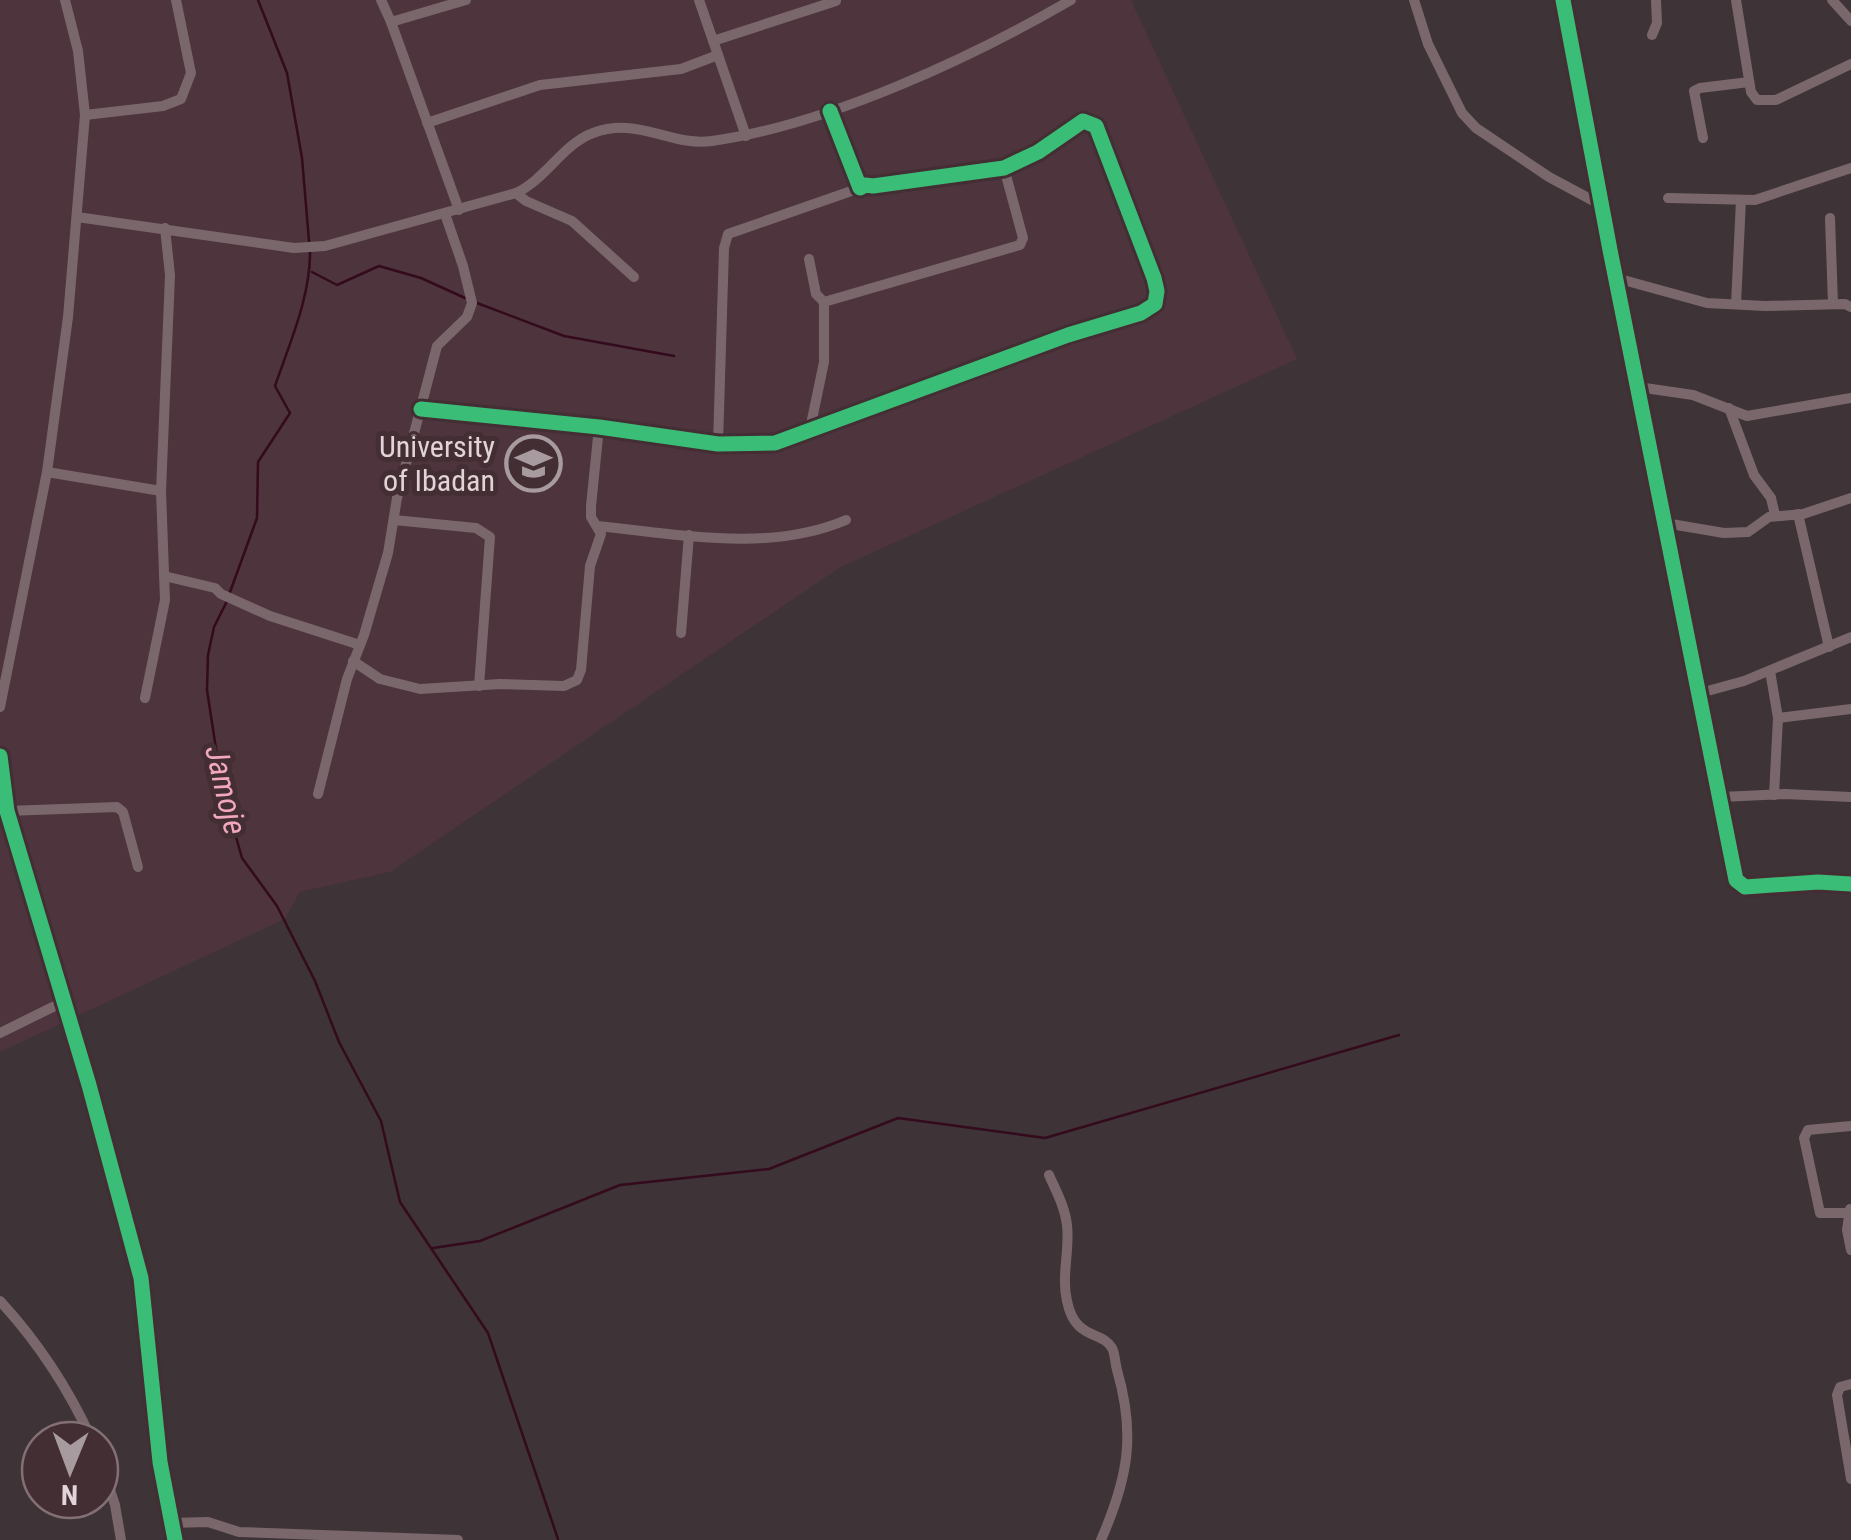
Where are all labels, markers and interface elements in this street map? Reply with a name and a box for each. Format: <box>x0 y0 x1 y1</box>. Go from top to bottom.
place label: University of Ibadan <box>379 429 495 498</box>
school or university icon: University of Ibadan <box>504 433 564 493</box>
water label: Jamoje <box>197 742 255 838</box>
north arrow <box>20 1420 120 1520</box>
text: N <box>61 1478 78 1511</box>

